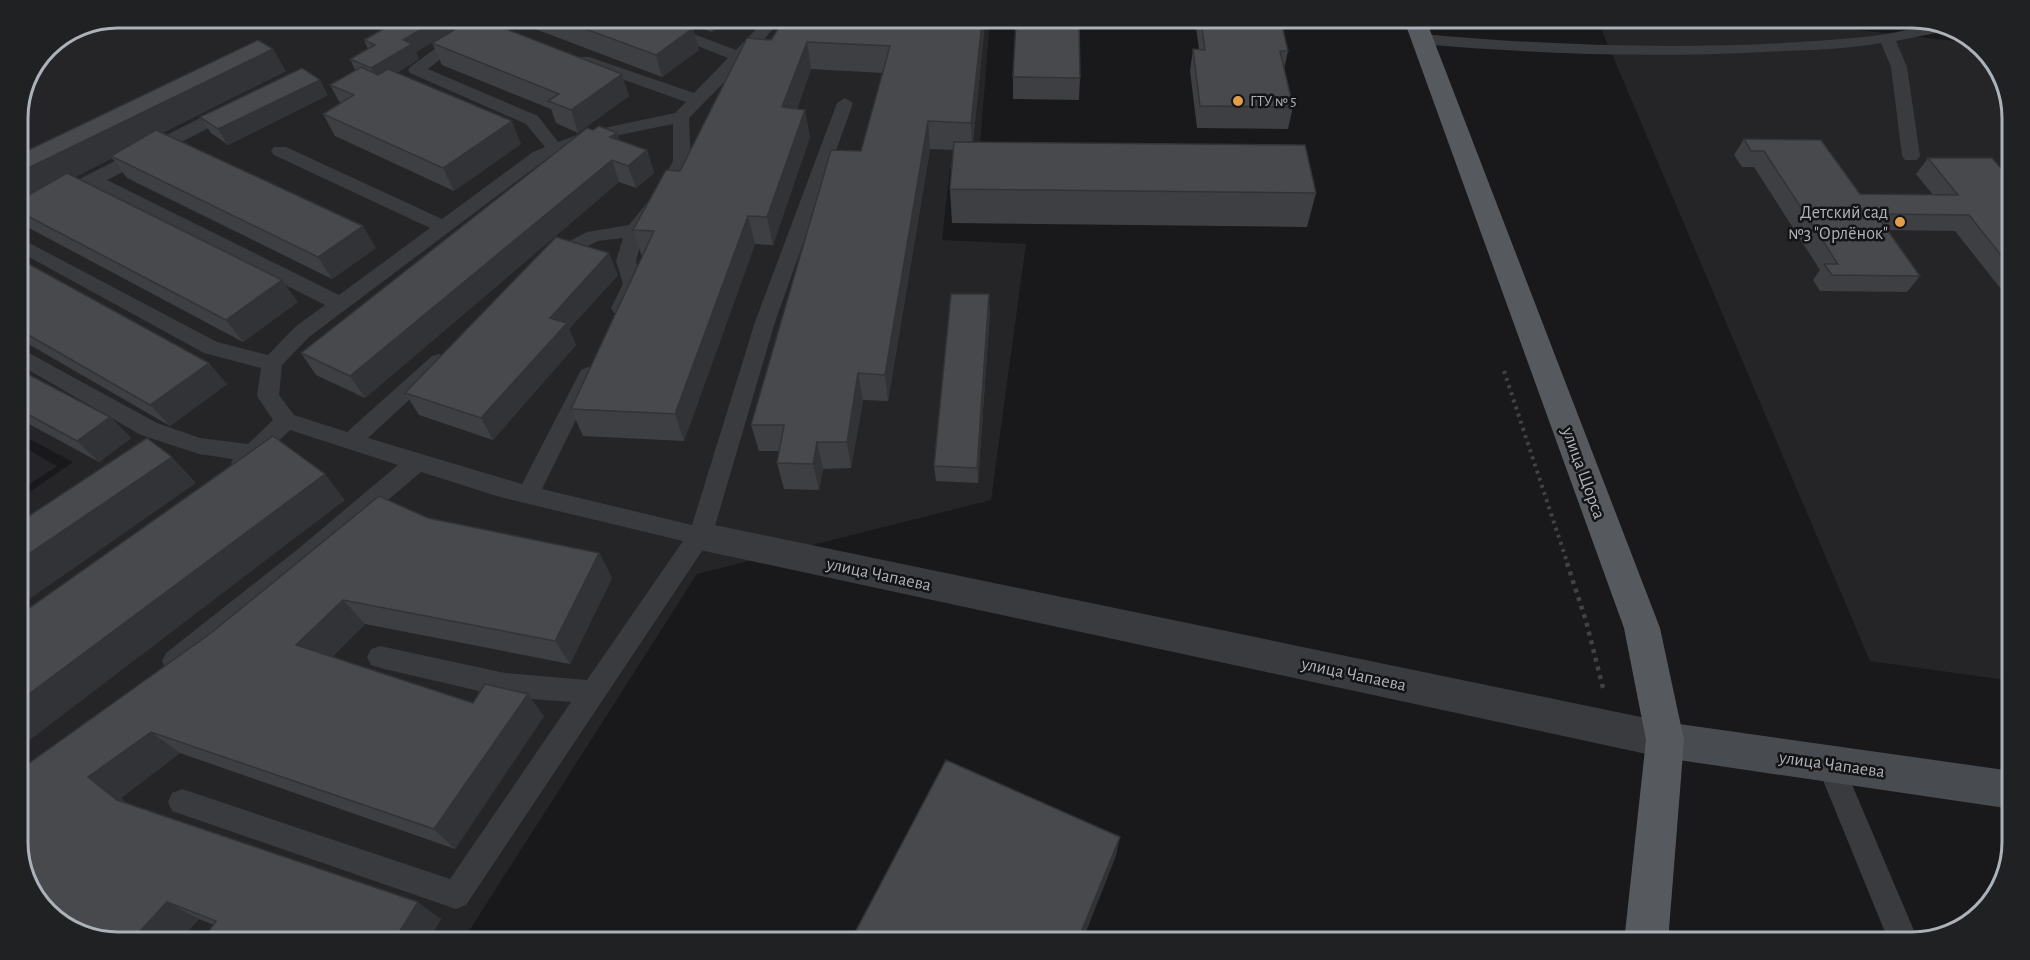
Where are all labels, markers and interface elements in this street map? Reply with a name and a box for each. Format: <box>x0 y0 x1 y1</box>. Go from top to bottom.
marker: ГТУ № 5 <box>1231 94 1245 108</box>
place label: ГТУ № 5 <box>1250 94 1297 109</box>
place label: Детский сад №3 "Орлёнок" <box>1788 204 1888 243</box>
marker: Детский сад №3 "Орлёнок" <box>1893 215 1907 229</box>
street label: улица Щорса <box>1558 424 1608 521</box>
street label: улица Чапаева <box>824 555 933 595</box>
street label: улица Чапаева <box>1299 655 1408 695</box>
street label: улица Чапаева <box>1777 749 1886 781</box>

